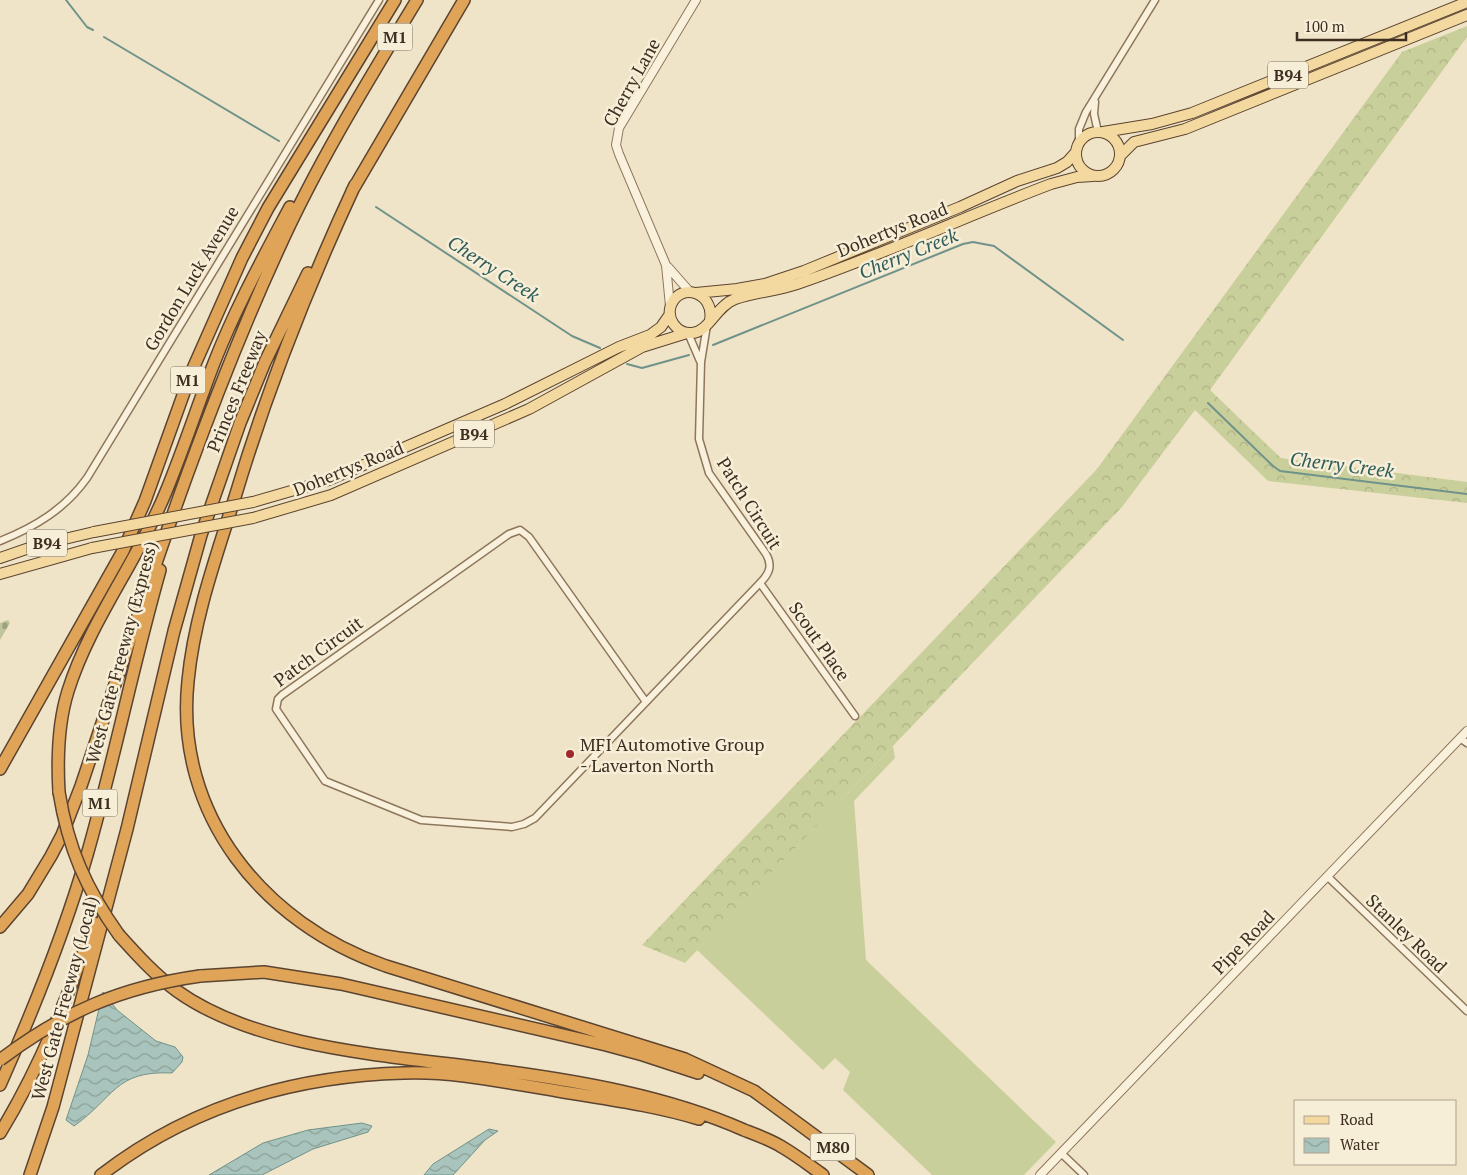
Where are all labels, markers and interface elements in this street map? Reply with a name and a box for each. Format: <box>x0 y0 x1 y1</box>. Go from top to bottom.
scale bar <box>1297 10 1406 42</box>
text: 100 m <box>1304 16 1345 36</box>
road number: M1 <box>378 24 412 51</box>
street label: Cherry Lane <box>597 34 665 130</box>
road number: B94 <box>1268 62 1308 88</box>
street label: Dohertys Road <box>833 196 951 262</box>
street label: Gordon Luck Avenue <box>138 201 244 355</box>
water label: Cherry Creek <box>855 221 962 284</box>
water label: Cherry Creek <box>443 229 545 307</box>
street label: Princes Freeway <box>201 326 272 455</box>
road number: M1 <box>170 366 206 394</box>
road number: B94 <box>454 420 494 448</box>
street label: Dohertys Road <box>289 435 407 501</box>
water label: Cherry Creek <box>1289 445 1396 483</box>
street label: Patch Circuit <box>712 452 788 554</box>
road number: B94 <box>27 530 67 556</box>
street label: West Gate Freeway (Express) <box>80 538 162 766</box>
street label: Scout Place <box>784 597 856 685</box>
street label: Patch Circuit <box>269 610 368 691</box>
place label: MFI Automotive Group - Laverton North <box>580 732 764 777</box>
marker: MFI Automotive Group - Laverton North <box>564 748 576 760</box>
road number: M1 <box>82 790 118 816</box>
street label: Stanley Road <box>1361 888 1453 978</box>
street label: West Gate Freeway (Local) <box>25 893 103 1103</box>
street label: Pipe Road <box>1207 905 1279 979</box>
legend <box>1294 1100 1457 1165</box>
text: Road <box>1340 1109 1373 1129</box>
road number: M80 <box>810 1134 856 1160</box>
text: Water <box>1340 1134 1380 1154</box>

